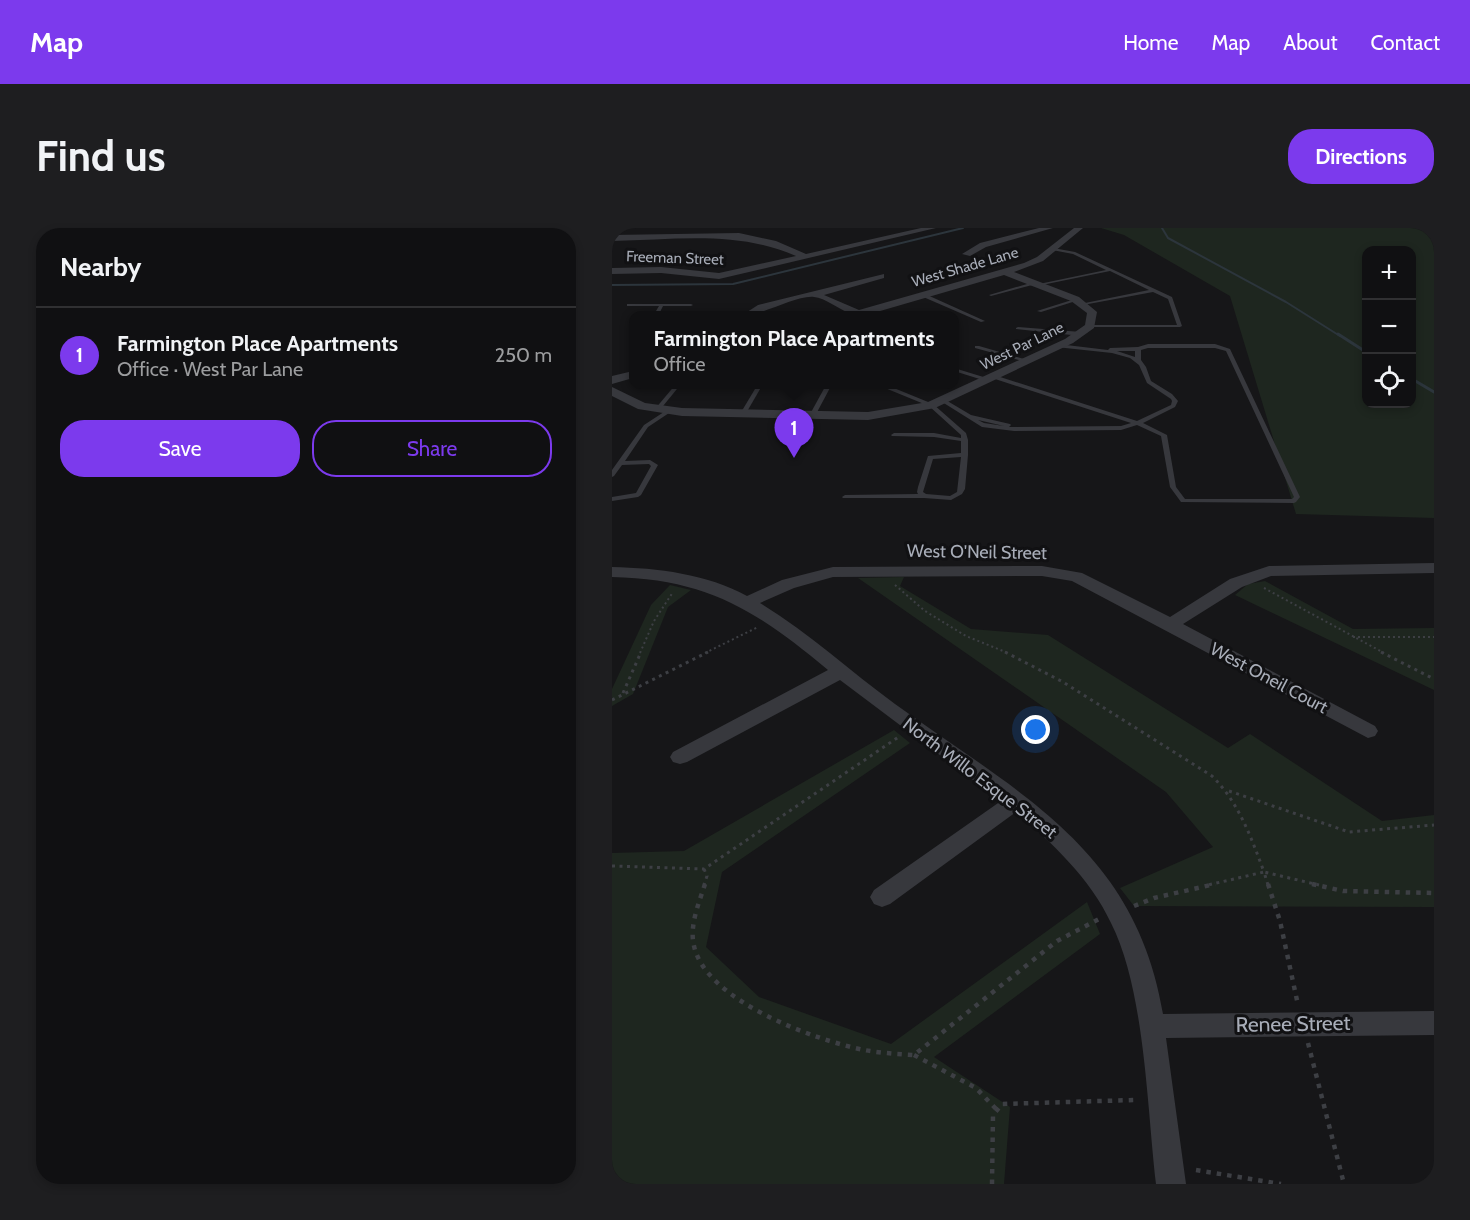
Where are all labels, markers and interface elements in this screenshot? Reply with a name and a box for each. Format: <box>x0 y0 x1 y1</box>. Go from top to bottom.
text: Map <box>30 25 83 59</box>
text: Home <box>1123 30 1179 55</box>
text: Map <box>1212 30 1250 55</box>
text: About <box>1283 30 1337 55</box>
text: Contact <box>1370 30 1440 55</box>
button: Directions <box>1288 129 1434 184</box>
text: Find us <box>36 130 165 182</box>
street label: West Shade Lane <box>910 243 1021 291</box>
map controls <box>1362 246 1416 408</box>
button: + <box>1362 246 1416 300</box>
street label: Freeman Street <box>626 247 724 269</box>
text: Nearby <box>60 251 141 283</box>
button: − <box>1362 300 1416 354</box>
popup <box>629 311 959 389</box>
street label: West Par Lane <box>977 318 1067 374</box>
text: Farmington Place Apartments <box>653 325 935 352</box>
text: Farmington Place Apartments <box>117 330 398 357</box>
text: 1 <box>76 343 83 367</box>
text: 250 m <box>495 343 552 367</box>
text: Office <box>653 352 705 376</box>
button: locate <box>1362 354 1416 408</box>
text: Office · West Par Lane <box>117 357 303 381</box>
pin: 1 <box>774 408 813 458</box>
button: Save <box>60 420 300 477</box>
button: Share <box>312 420 552 477</box>
street label: West O'Neil Street <box>907 540 1047 564</box>
street label: West Oneil Court <box>1206 638 1332 718</box>
street label: North Willo Esque Street <box>899 713 1061 843</box>
your location <box>1021 715 1050 744</box>
street label: Renee Street <box>1235 1010 1351 1037</box>

